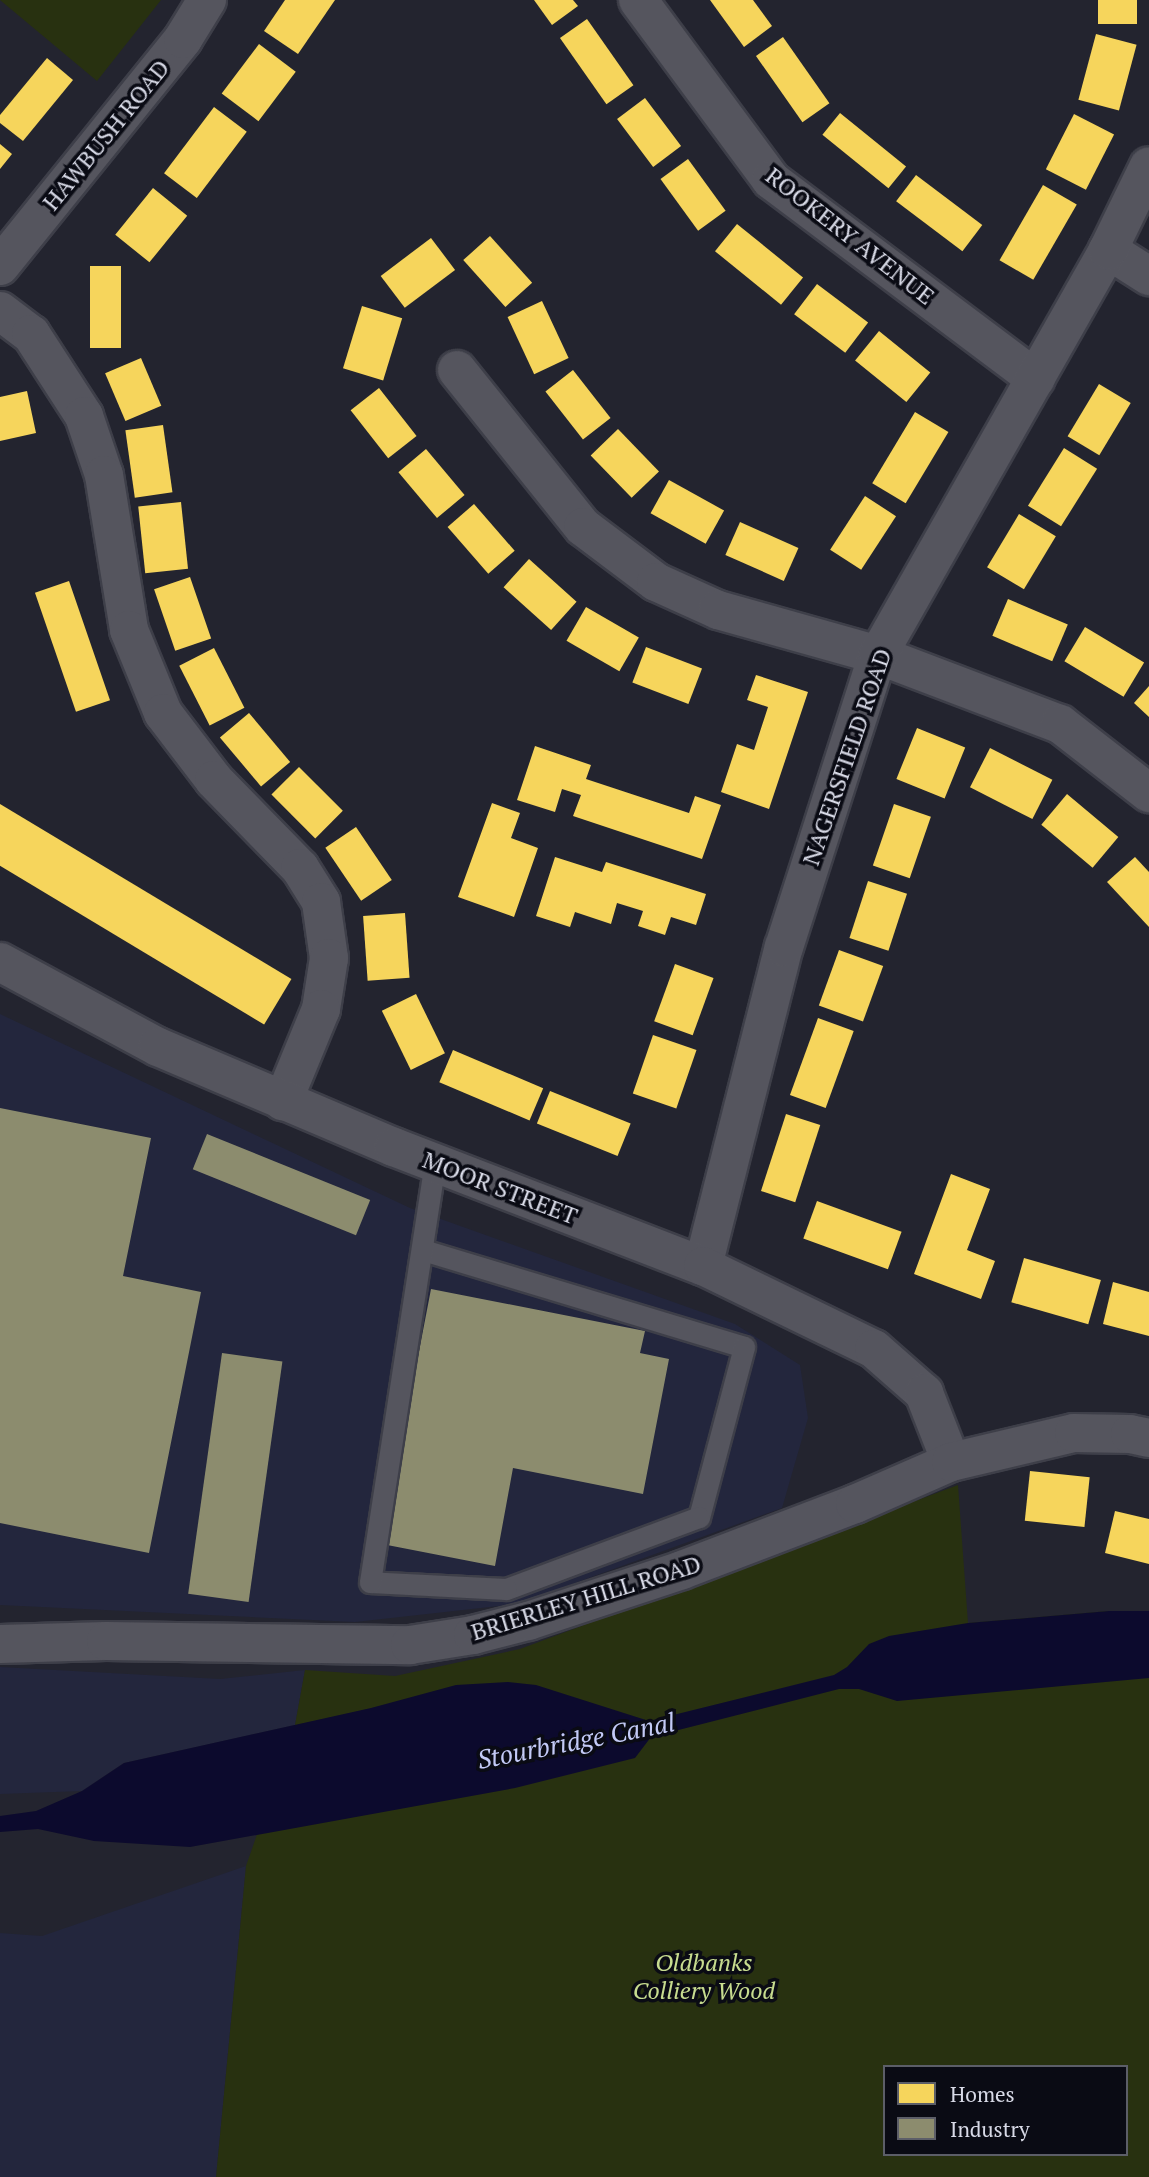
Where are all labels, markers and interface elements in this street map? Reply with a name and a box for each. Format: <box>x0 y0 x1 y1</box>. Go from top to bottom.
street label: HAWBUSH ROAD <box>36 54 176 216</box>
street label: ROOKERY AVENUE <box>760 161 940 311</box>
street label: NAGERSFIELD ROAD <box>796 645 898 869</box>
street label: MOOR STREET <box>419 1145 581 1231</box>
street label: BRIERLEY HILL ROAD <box>468 1549 704 1647</box>
water label: Stourbridge Canal <box>474 1707 678 1775</box>
park label: Oldbanks Colliery Wood <box>633 1949 775 2005</box>
legend <box>883 2065 1128 2156</box>
text: Homes <box>950 2080 1015 2108</box>
text: Industry <box>950 2115 1030 2143</box>

